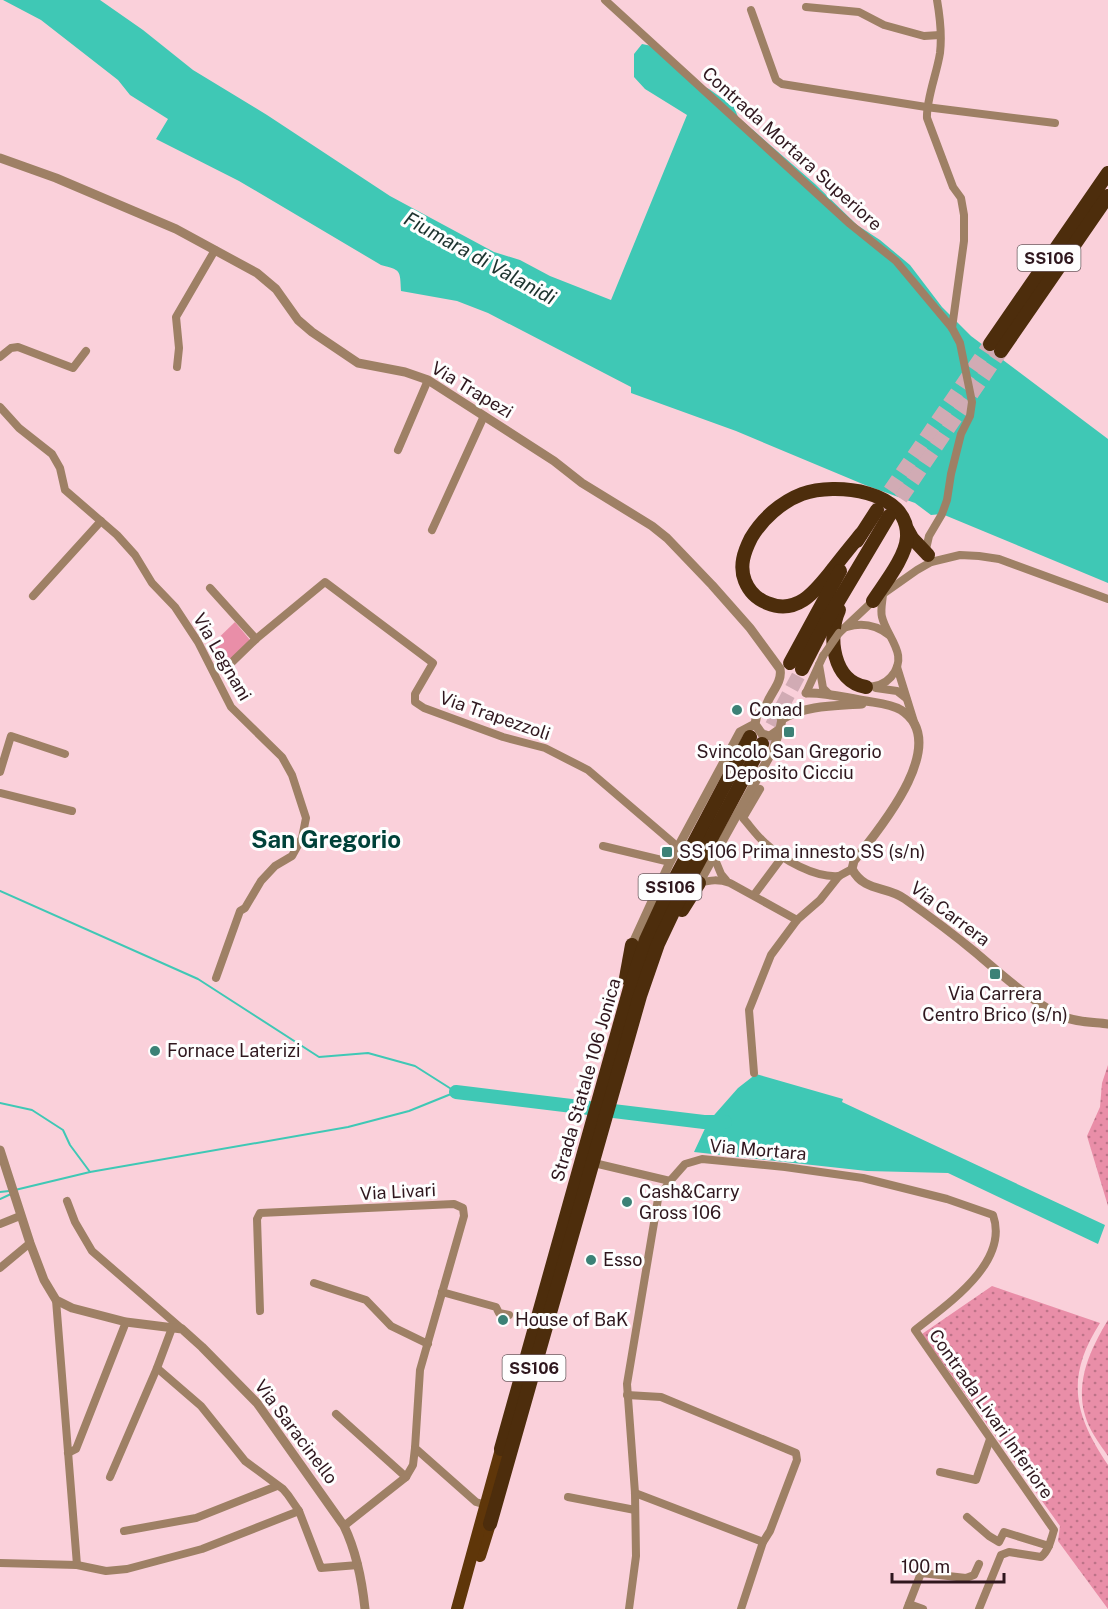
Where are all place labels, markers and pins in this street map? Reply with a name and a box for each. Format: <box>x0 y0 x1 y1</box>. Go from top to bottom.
place label: Conad <box>749 699 803 720</box>
marker: Conad <box>730 703 744 717</box>
marker: Svincolo San Gregorio Deposito Cicciu <box>782 725 796 739</box>
place label: Svincolo San Gregorio Deposito Cicciu <box>696 741 882 783</box>
place label: SS 106 Prima innesto SS (s/n) <box>679 841 925 862</box>
marker: SS 106 Prima innesto SS (s/n) <box>660 845 674 859</box>
marker: Via Carrera Centro Brico (s/n) <box>988 967 1002 981</box>
place label: Via Carrera Centro Brico (s/n) <box>922 983 1068 1025</box>
place label: Fornace Laterizi <box>167 1040 300 1061</box>
marker: Fornace Laterizi <box>148 1044 162 1058</box>
place label: Cash&Carry Gross 106 <box>639 1181 740 1223</box>
marker: Cash&Carry Gross 106 <box>620 1195 634 1209</box>
place label: Esso <box>603 1249 642 1270</box>
marker: Esso <box>584 1253 598 1267</box>
place label: House of BaK <box>515 1309 628 1330</box>
marker: House of BaK <box>496 1313 510 1327</box>

